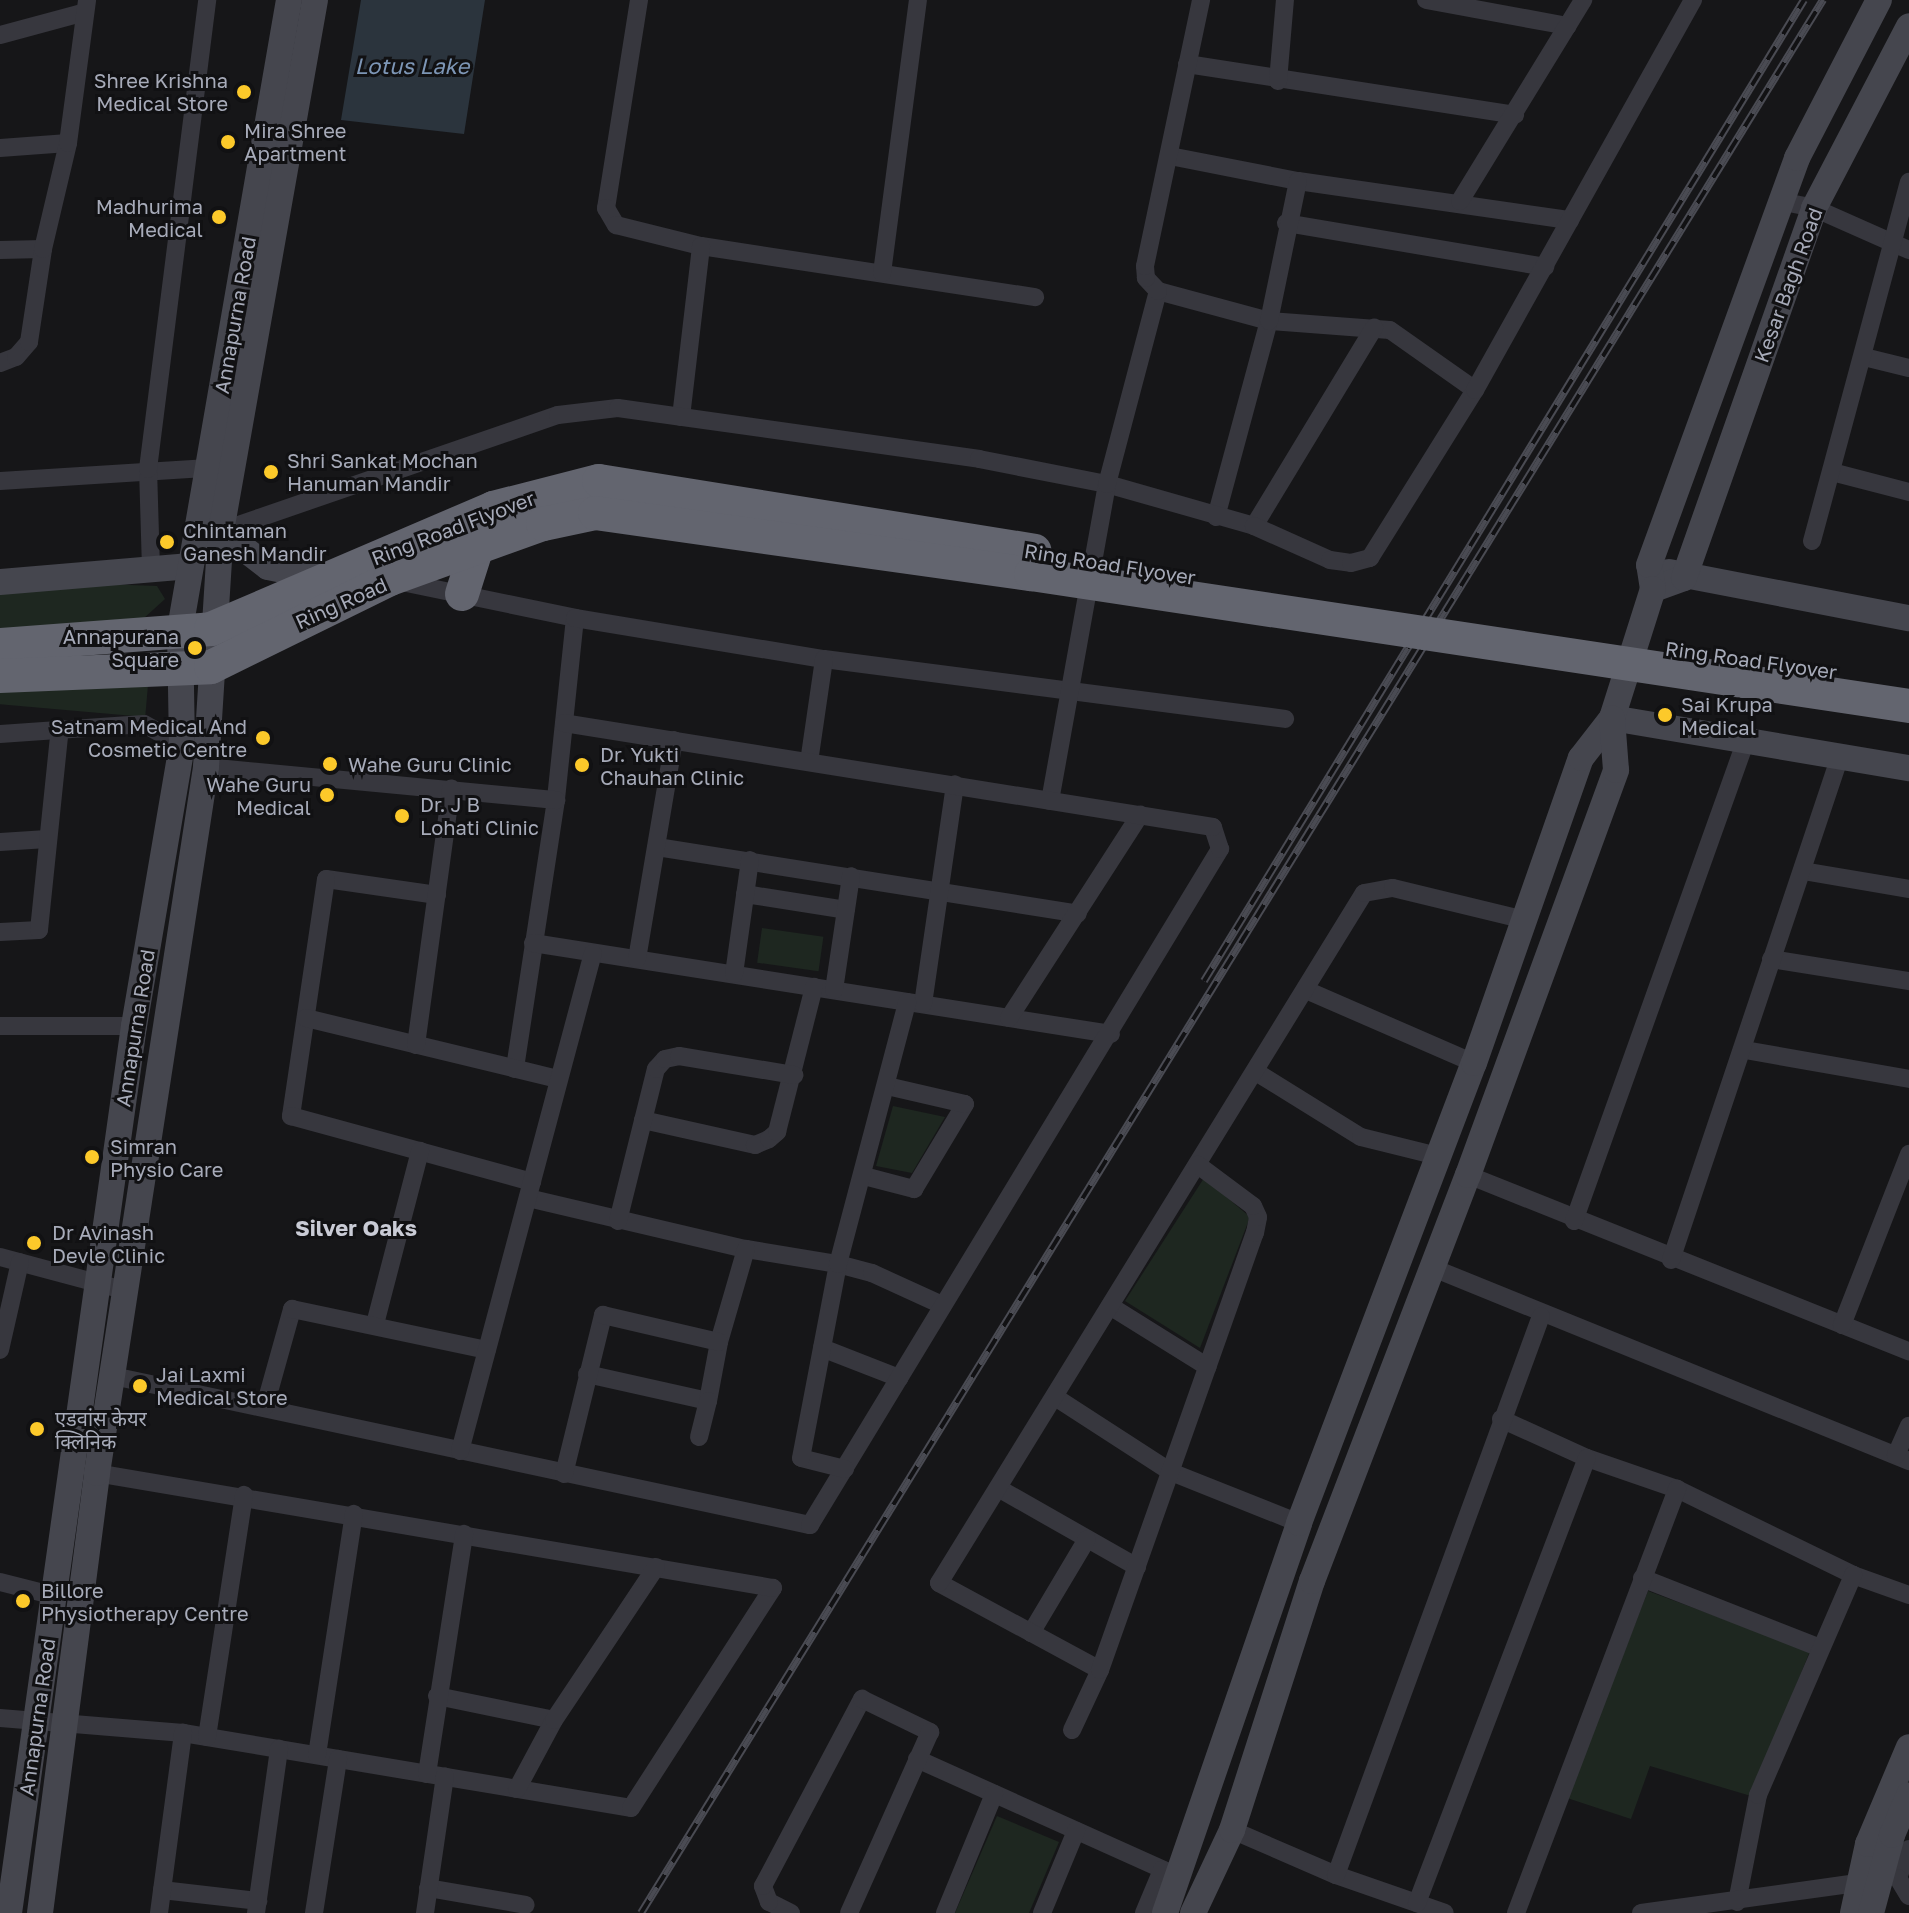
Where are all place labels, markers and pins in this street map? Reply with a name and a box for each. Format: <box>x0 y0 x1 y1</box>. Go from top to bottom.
place label: Shree Krishna Medical Store <box>94 68 228 115</box>
marker: Shree Krishna Medical Store <box>235 83 253 101</box>
place label: Mira Shree Apartment <box>244 118 347 165</box>
marker: Mira Shree Apartment <box>219 133 237 151</box>
place label: Madhurima Medical <box>96 194 203 241</box>
marker: Madhurima Medical <box>210 208 228 226</box>
place label: Shri Sankat Mochan Hanuman Mandir <box>287 448 478 495</box>
marker: Shri Sankat Mochan Hanuman Mandir <box>262 463 280 481</box>
place label: Chintaman Ganesh Mandir <box>183 518 326 565</box>
marker: Chintaman Ganesh Mandir <box>158 533 176 551</box>
place label: Annapurana Square <box>63 624 179 671</box>
marker: Annapurana Square <box>186 639 204 657</box>
place label: Sai Krupa Medical <box>1681 692 1773 739</box>
marker: Sai Krupa Medical <box>1656 706 1674 724</box>
place label: Satnam Medical And Cosmetic Centre <box>51 714 247 761</box>
marker: Satnam Medical And Cosmetic Centre <box>254 729 272 747</box>
place label: Dr. Yukti Chauhan Clinic <box>600 742 744 789</box>
place label: Wahe Guru Clinic <box>348 752 512 776</box>
marker: Wahe Guru Clinic <box>319 753 341 775</box>
marker: Dr. Yukti Chauhan Clinic <box>571 754 593 776</box>
place label: Wahe Guru Medical <box>206 772 311 819</box>
marker: Wahe Guru Medical <box>318 786 336 804</box>
place label: Dr. J B Lohati Clinic <box>420 792 539 839</box>
marker: Dr. J B Lohati Clinic <box>391 805 413 827</box>
place label: Simran Physio Care <box>110 1134 223 1181</box>
marker: Simran Physio Care <box>81 1146 103 1168</box>
place label: Dr Avinash Devle Clinic <box>52 1220 165 1267</box>
marker: Dr Avinash Devle Clinic <box>23 1232 45 1254</box>
place label: Jai Laxmi Medical Store <box>156 1362 288 1409</box>
marker: Jai Laxmi Medical Store <box>131 1377 149 1395</box>
place label: एडवांस केयर क्लिनिक <box>55 1406 147 1453</box>
marker: एडवांस केयर क्लिनिक <box>26 1418 48 1440</box>
place label: Billore Physiotherapy Centre <box>41 1578 249 1625</box>
marker: Billore Physiotherapy Centre <box>12 1590 34 1612</box>

